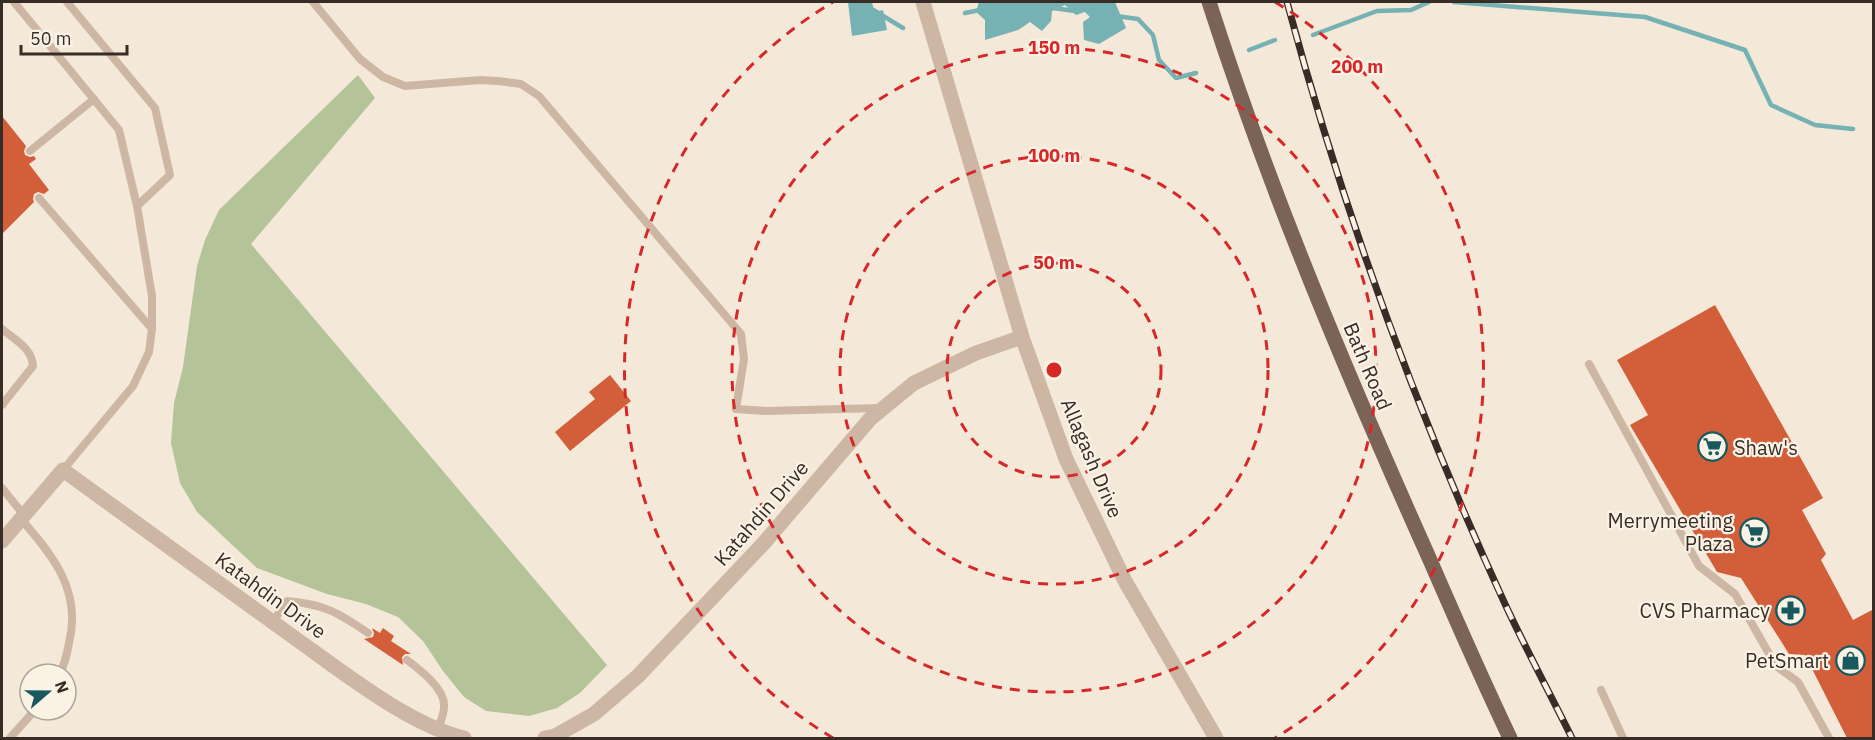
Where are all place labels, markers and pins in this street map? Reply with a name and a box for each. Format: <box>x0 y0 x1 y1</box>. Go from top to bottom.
centre of rings <box>1044 360 1064 380</box>
supermarket icon: Shaw's <box>1697 431 1729 463</box>
place label: Shaw's <box>1734 434 1798 461</box>
place label: Merrymeeting Plaza <box>1608 507 1733 557</box>
supermarket icon: Merrymeeting Plaza <box>1738 516 1770 548</box>
pharmacy icon: CVS Pharmacy <box>1775 594 1807 626</box>
place label: CVS Pharmacy <box>1640 597 1770 624</box>
shop icon: PetSmart <box>1834 644 1866 676</box>
place label: PetSmart <box>1745 647 1829 674</box>

